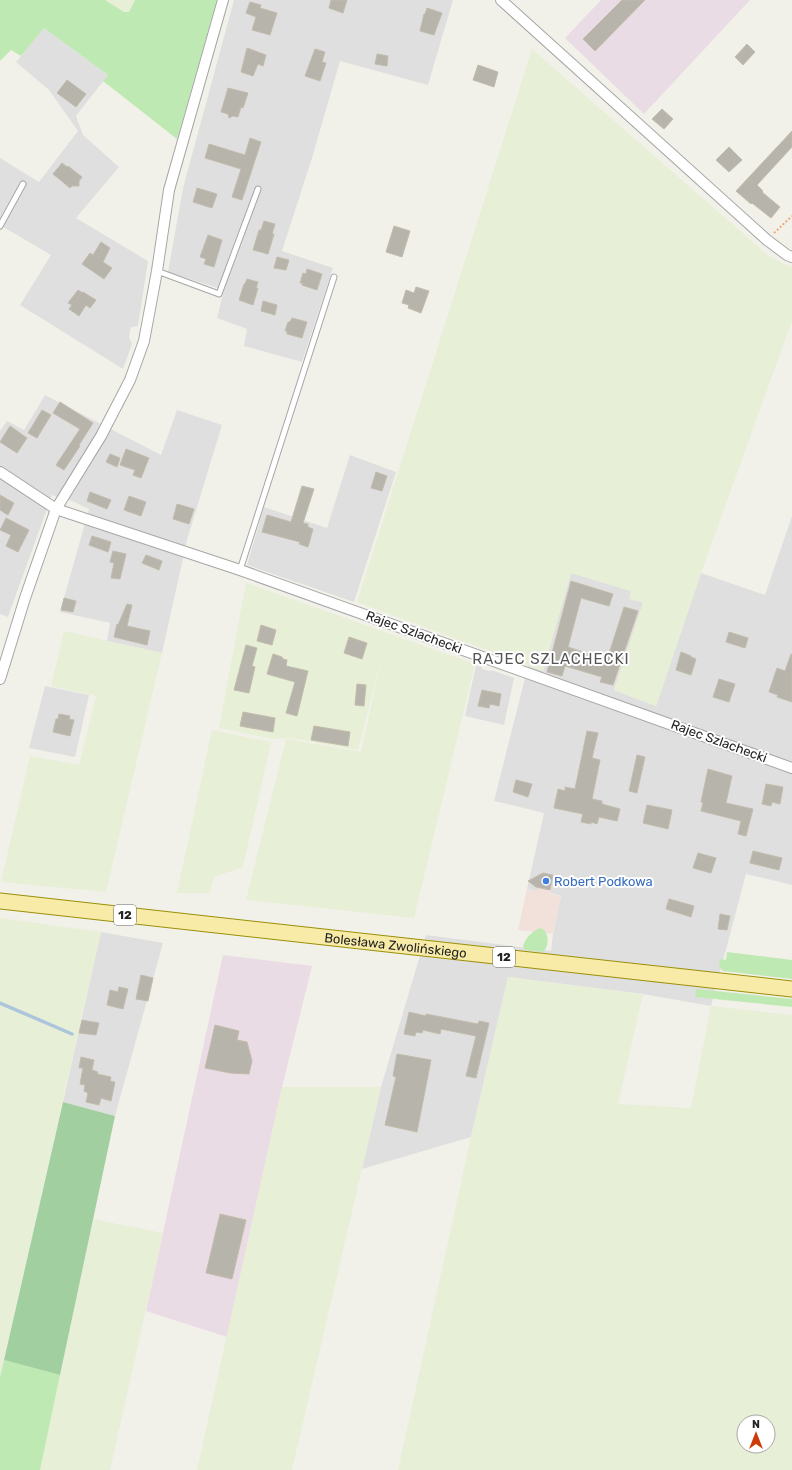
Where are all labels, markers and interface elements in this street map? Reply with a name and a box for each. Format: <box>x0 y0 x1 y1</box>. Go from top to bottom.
street label: Rajec Szlachecki <box>364 608 464 656</box>
district label: RAJEC SZLACHECKI <box>472 650 630 668</box>
street label: Rajec Szlachecki <box>669 717 769 765</box>
place label: Robert Podkowa <box>554 874 653 889</box>
marker: Robert Podkowa <box>541 876 551 886</box>
road number: 12 <box>114 905 136 925</box>
street label: Bolesława Zwolińskiego <box>324 930 468 960</box>
road number: 12 <box>493 947 515 967</box>
north arrow <box>736 1414 776 1454</box>
text: N <box>752 1418 760 1431</box>

